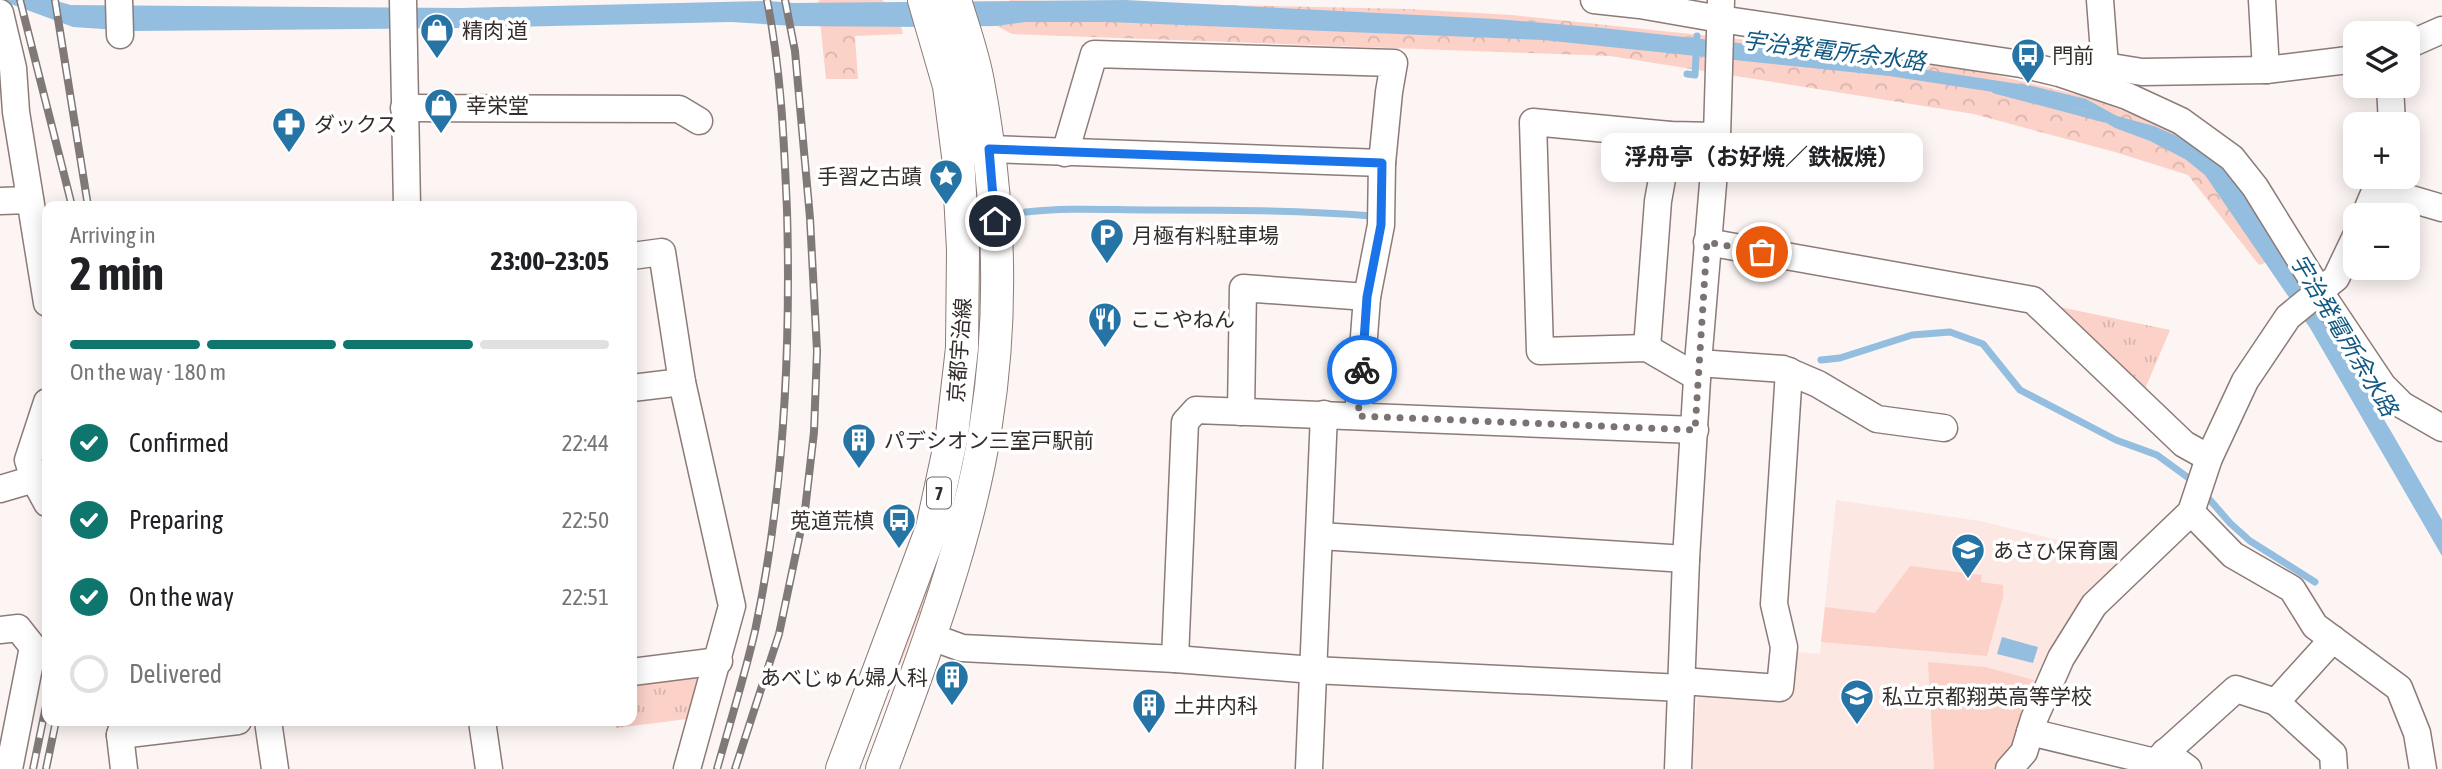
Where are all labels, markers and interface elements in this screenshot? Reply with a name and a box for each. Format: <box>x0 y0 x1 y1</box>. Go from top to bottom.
shop icon: 精肉 道 <box>418 11 456 60</box>
place label: 精肉 道 <box>462 18 528 42</box>
map controls <box>2343 21 2420 280</box>
button: layers <box>2343 21 2420 98</box>
water label: 宇治発電所余水路 <box>1741 27 1929 75</box>
bus stop icon: 門前 <box>2009 36 2047 85</box>
place label: 門前 <box>2052 43 2094 67</box>
shop icon: 幸栄堂 <box>422 86 460 135</box>
place label: 幸栄堂 <box>466 93 529 117</box>
pharmacy icon: ダックス <box>270 105 308 154</box>
place label: ダックス <box>314 112 397 136</box>
button: + <box>2343 112 2420 189</box>
callout: 浮舟亭（お好焼／鉄板焼） <box>1601 133 1923 182</box>
text: 浮舟亭（お好焼／鉄板焼） <box>1624 144 1900 170</box>
place icon: 手習之古蹟 <box>927 157 965 206</box>
place label: 手習之古蹟 <box>817 164 922 188</box>
pin <box>965 191 1025 251</box>
icon: home <box>976 202 1014 240</box>
button: − <box>2343 203 2420 280</box>
parking icon: 月極有料駐車場 <box>1088 216 1126 265</box>
text: Arriving in <box>70 222 156 248</box>
pin <box>1732 222 1792 282</box>
place label: 月極有料駐車場 <box>1132 223 1279 247</box>
icon: bag <box>1743 233 1781 271</box>
text: 23:00–23:05 <box>491 246 609 276</box>
text: 2 min <box>70 247 164 300</box>
water label: 宇治発電所余水路 <box>2285 249 2404 422</box>
street label: 京都宇治線 <box>943 297 975 403</box>
restaurant icon: ここやねん <box>1086 300 1124 349</box>
place label: ここやねん <box>1130 307 1235 331</box>
courier <box>1327 335 1397 405</box>
icon: bike <box>1343 351 1381 389</box>
text: On the way · 180 m <box>70 359 226 385</box>
building icon: パデシオン三室戸駅前 <box>840 421 878 470</box>
icon: check <box>70 424 108 462</box>
text: Confirmed <box>129 428 229 458</box>
place label: パデシオン三室戸駅前 <box>884 428 1094 452</box>
text: 22:44 <box>562 430 609 456</box>
road number: 7 <box>927 478 951 508</box>
icon: check <box>70 501 108 539</box>
bus stop icon: 莵道荒槙 <box>880 501 918 550</box>
text: Preparing <box>129 505 223 535</box>
text: 22:50 <box>562 507 609 533</box>
place label: 莵道荒槙 <box>790 508 874 532</box>
school or university icon: あさひ保育園 <box>1949 531 1987 580</box>
place label: あさひ保育園 <box>1993 538 2119 562</box>
icon: check <box>70 578 108 616</box>
text: On the way <box>129 582 234 612</box>
text: 22:51 <box>562 584 609 610</box>
building icon: あべじゅん婦人科 <box>933 658 971 707</box>
text: Delivered <box>129 659 222 689</box>
place label: あべじゅん婦人科 <box>760 665 928 689</box>
school or university icon: 私立京都翔英高等学校 <box>1838 677 1876 726</box>
place label: 私立京都翔英高等学校 <box>1882 684 2092 708</box>
building icon: 土井内科 <box>1130 686 1168 735</box>
place label: 土井内科 <box>1174 693 1258 717</box>

